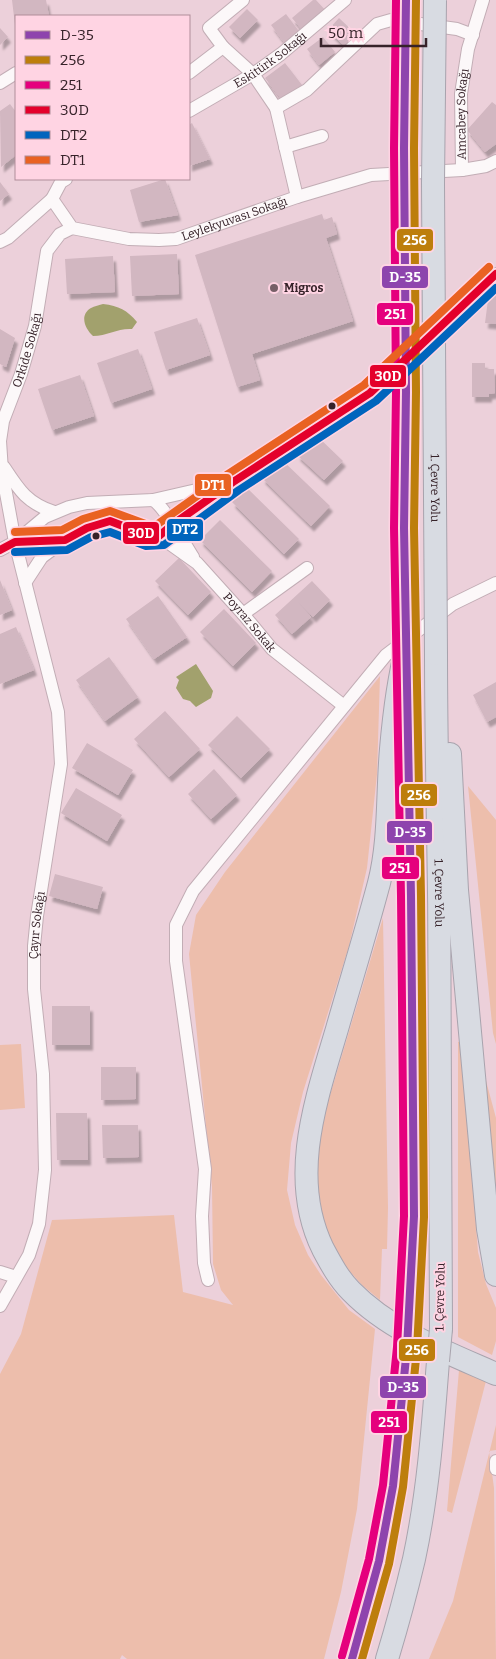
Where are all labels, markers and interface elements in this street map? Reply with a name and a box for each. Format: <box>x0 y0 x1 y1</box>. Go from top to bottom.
legend <box>15 15 190 180</box>
scale bar <box>321 15 426 47</box>
text: 50 m <box>328 24 364 42</box>
text: D-35 <box>60 26 94 44</box>
street label: Eskitürk Sokağı <box>231 28 309 91</box>
text: 256 <box>60 51 85 69</box>
street label: Amcabey Sokağı <box>454 67 472 160</box>
text: 251 <box>60 76 82 94</box>
text: 30D <box>60 101 89 119</box>
text: DT2 <box>60 126 87 144</box>
text: DT1 <box>60 151 85 169</box>
street label: Leylekyuvası Sokağı <box>180 194 290 244</box>
line badge: 256 <box>396 228 434 252</box>
text: 256 <box>403 232 427 249</box>
line badge: D-35 <box>381 265 429 289</box>
text: D-35 <box>389 269 421 286</box>
place label: Migros <box>284 281 323 295</box>
marker: Migros <box>268 282 280 294</box>
line badge: 251 <box>376 302 414 326</box>
text: 251 <box>384 306 406 323</box>
street label: Orkide Sokağı <box>9 311 44 390</box>
line badge: 30D <box>369 364 407 388</box>
text: 30D <box>375 368 401 385</box>
unlabelled marker <box>327 401 337 411</box>
street label: 1. Çevre Yolu <box>428 454 442 523</box>
line badge: DT1 <box>194 473 232 497</box>
text: DT1 <box>201 477 225 494</box>
line badge: DT2 <box>166 518 204 542</box>
line badge: 30D <box>122 521 160 545</box>
text: DT2 <box>172 521 198 538</box>
text: 30D <box>128 525 154 542</box>
unlabelled marker <box>91 531 101 541</box>
street label: Poyraz Sokak <box>220 590 279 655</box>
line badge: 256 <box>400 783 438 807</box>
text: 256 <box>407 787 431 804</box>
line badge: D-35 <box>386 820 433 844</box>
text: D-35 <box>394 824 426 841</box>
line badge: 251 <box>381 856 420 880</box>
street label: 1. Çevre Yolu <box>432 859 446 928</box>
text: 251 <box>389 860 411 877</box>
street label: Çayır Sokağı <box>27 890 48 959</box>
street label: 1. Çevre Yolu <box>432 1262 448 1331</box>
line badge: 256 <box>398 1338 436 1362</box>
text: 256 <box>405 1342 429 1359</box>
line badge: D-35 <box>379 1375 427 1399</box>
text: D-35 <box>387 1379 419 1396</box>
line badge: 251 <box>370 1410 408 1434</box>
text: 251 <box>378 1414 400 1431</box>

